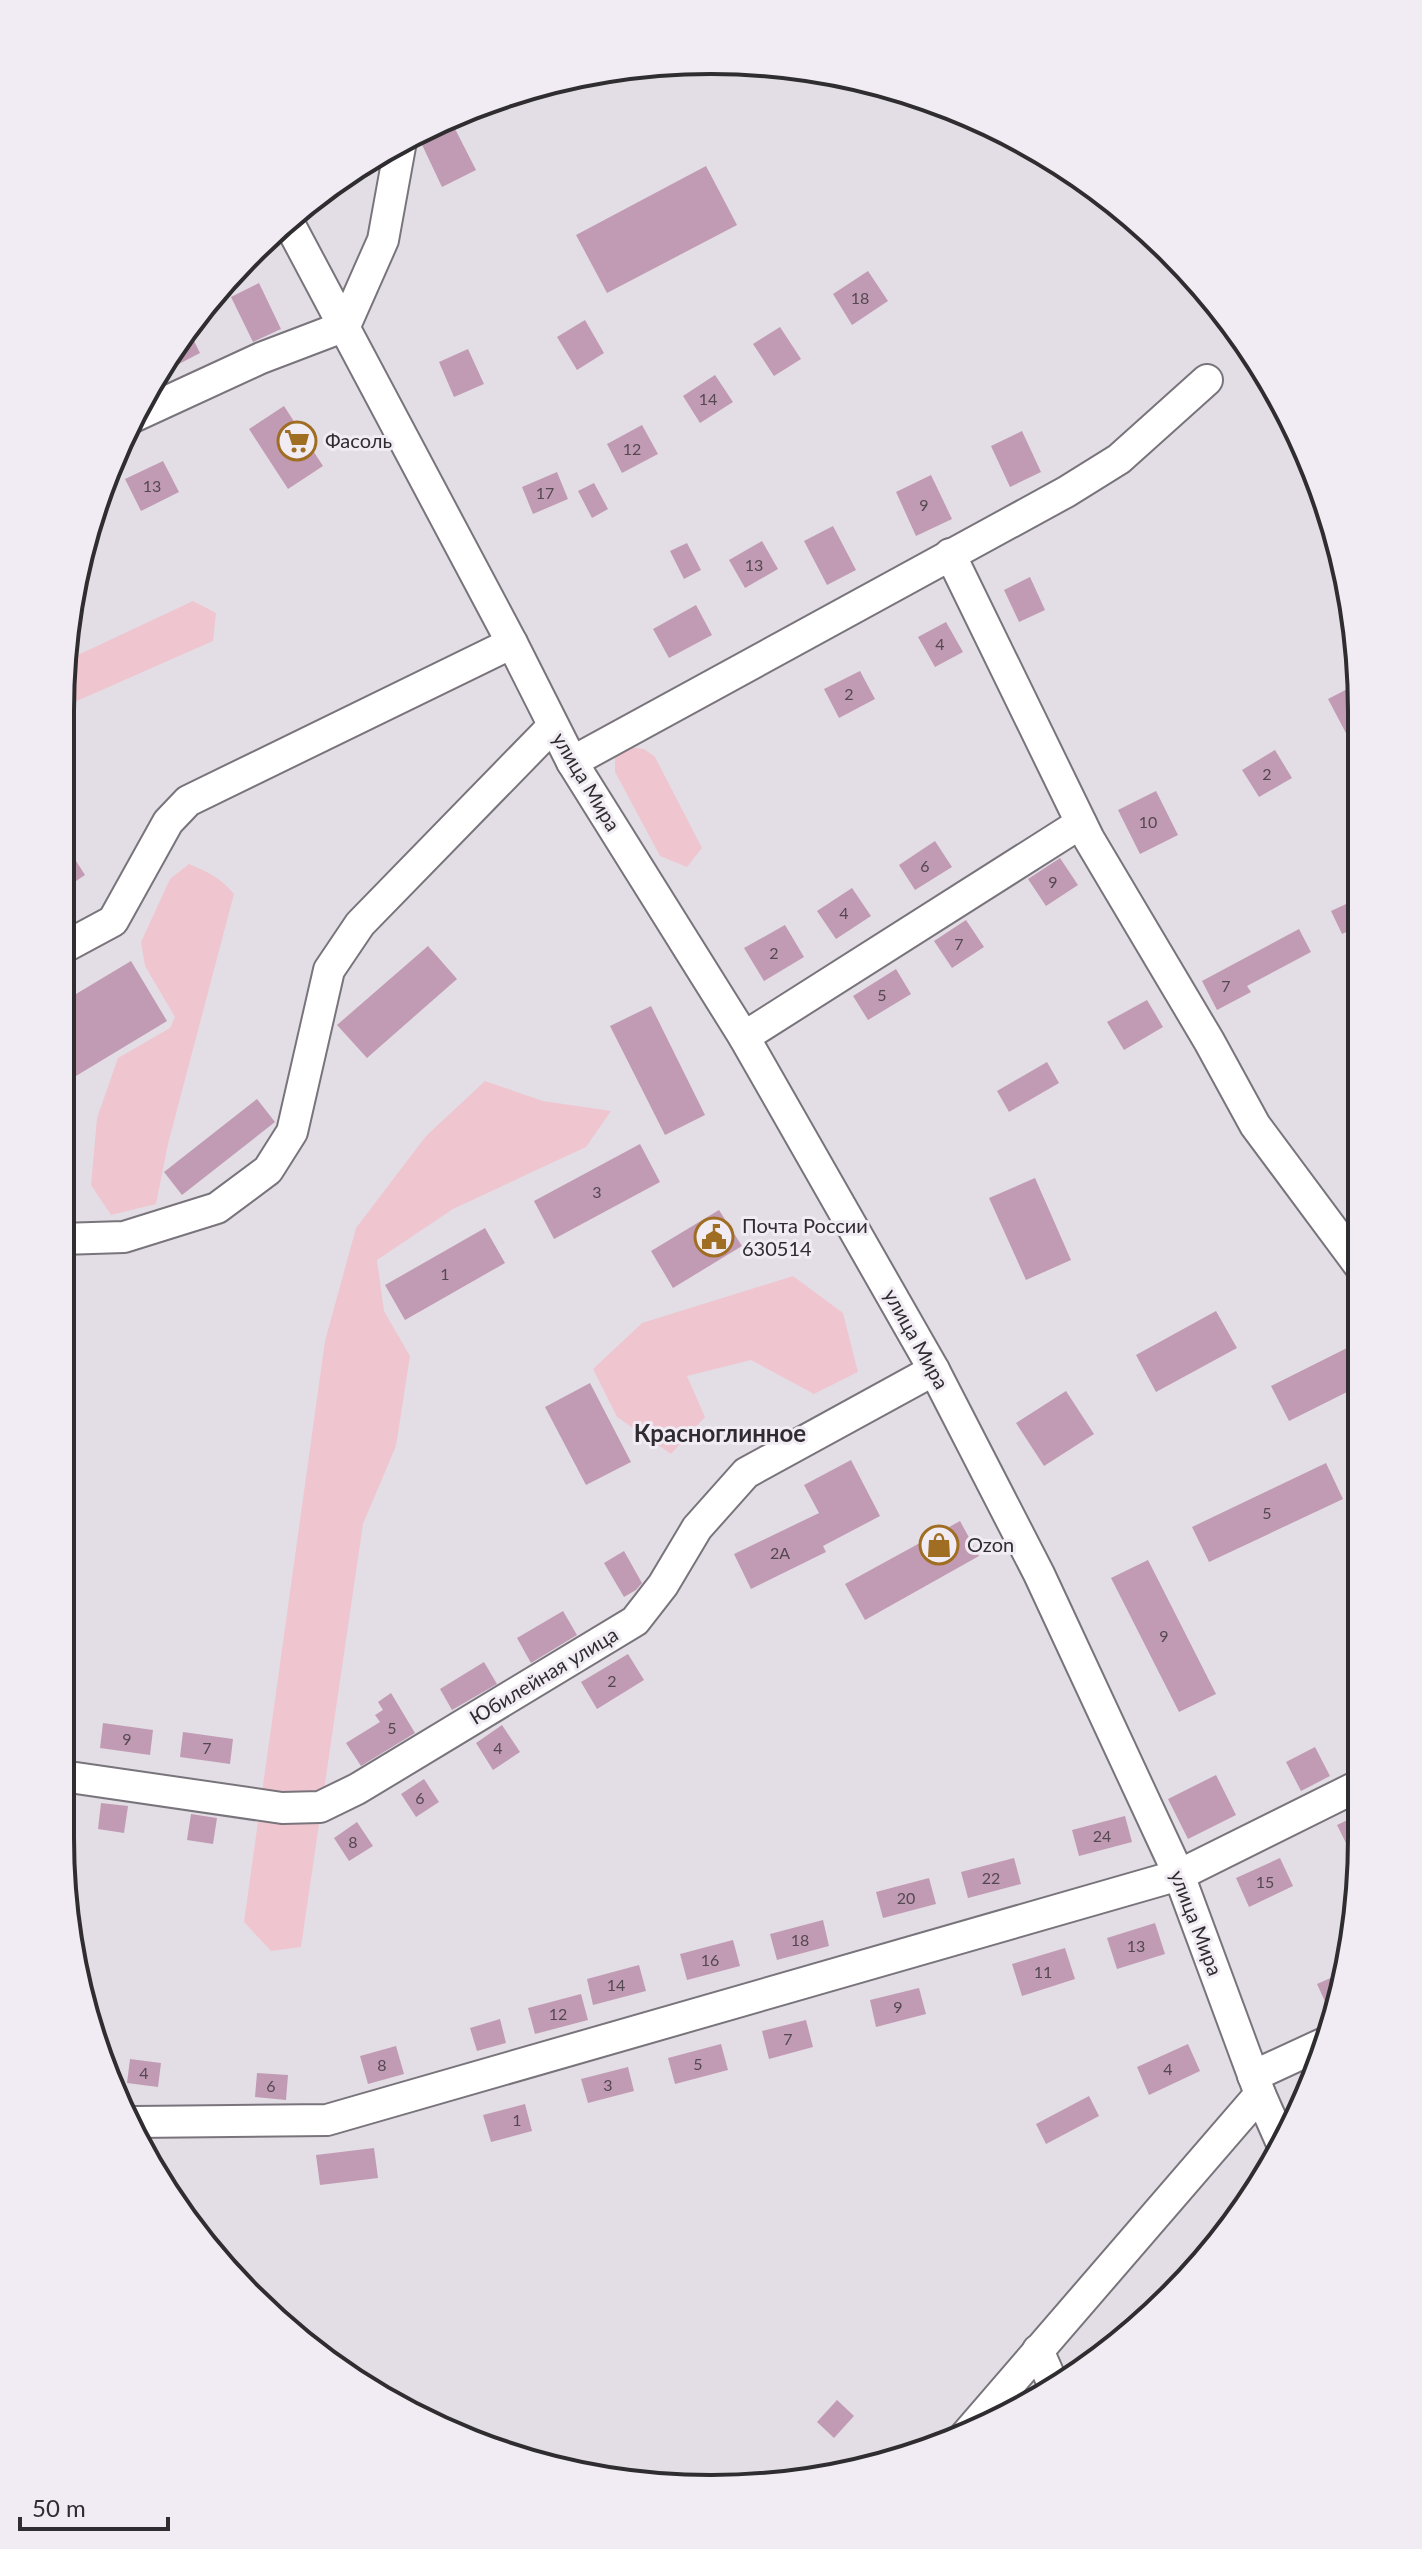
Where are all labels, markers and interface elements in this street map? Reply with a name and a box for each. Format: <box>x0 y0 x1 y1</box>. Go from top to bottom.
house number: 18 <box>851 288 869 307</box>
house number: 14 <box>699 389 717 408</box>
supermarket icon: Фасоль <box>276 420 318 462</box>
place label: Фасоль <box>325 428 392 452</box>
house number: 12 <box>623 439 641 458</box>
house number: 13 <box>143 476 161 495</box>
house number: 17 <box>536 483 554 502</box>
house number: 9 <box>919 495 929 514</box>
house number: 13 <box>745 555 763 574</box>
house number: 4 <box>935 634 945 653</box>
house number: 2 <box>844 684 854 703</box>
street label: улица Мира <box>548 728 626 835</box>
house number: 2 <box>1262 764 1272 783</box>
house number: 10 <box>1139 812 1157 831</box>
house number: 6 <box>920 856 930 875</box>
house number: 9 <box>1048 872 1058 891</box>
house number: 4 <box>839 903 849 922</box>
house number: 7 <box>954 934 964 953</box>
house number: 2 <box>769 943 779 962</box>
house number: 7 <box>1221 976 1231 995</box>
house number: 5 <box>877 985 887 1004</box>
house number: 3 <box>592 1182 602 1201</box>
place label: Почта России 630514 <box>742 1213 868 1260</box>
public building icon: Почта России 630514 <box>693 1216 735 1258</box>
house number: 1 <box>440 1264 450 1283</box>
street label: улица Мира <box>880 1284 954 1393</box>
district label: Красноглинное <box>634 1418 806 1447</box>
house number: 5 <box>1262 1503 1272 1522</box>
shop icon: Ozon <box>918 1524 960 1566</box>
place label: Ozon <box>967 1532 1014 1556</box>
house number: 2А <box>770 1543 790 1562</box>
street label: Юбилейная улица <box>465 1621 622 1729</box>
house number: 9 <box>1159 1626 1169 1645</box>
house number: 2 <box>607 1671 617 1690</box>
house number: 5 <box>387 1718 397 1737</box>
house number: 9 <box>122 1729 132 1748</box>
house number: 7 <box>202 1738 212 1757</box>
house number: 4 <box>493 1738 503 1757</box>
house number: 6 <box>415 1788 425 1807</box>
house number: 24 <box>1093 1826 1111 1845</box>
house number: 8 <box>348 1832 358 1851</box>
street label: улица Мира <box>1166 1867 1228 1979</box>
house number: 22 <box>982 1868 1000 1887</box>
house number: 15 <box>1256 1872 1274 1891</box>
house number: 20 <box>897 1888 915 1907</box>
house number: 18 <box>791 1930 809 1949</box>
house number: 13 <box>1127 1936 1145 1955</box>
house number: 16 <box>701 1950 719 1969</box>
house number: 11 <box>1034 1962 1052 1981</box>
house number: 14 <box>607 1975 625 1994</box>
house number: 9 <box>893 1997 903 2016</box>
house number: 12 <box>549 2004 567 2023</box>
house number: 7 <box>783 2029 793 2048</box>
house number: 5 <box>693 2054 703 2073</box>
house number: 8 <box>377 2055 387 2074</box>
house number: 4 <box>1163 2059 1173 2078</box>
house number: 4 <box>139 2063 149 2082</box>
house number: 3 <box>603 2075 613 2094</box>
house number: 6 <box>266 2076 276 2095</box>
house number: 1 <box>512 2110 522 2129</box>
scale bar <box>20 2481 168 2531</box>
text: 50 m <box>32 2493 86 2522</box>

